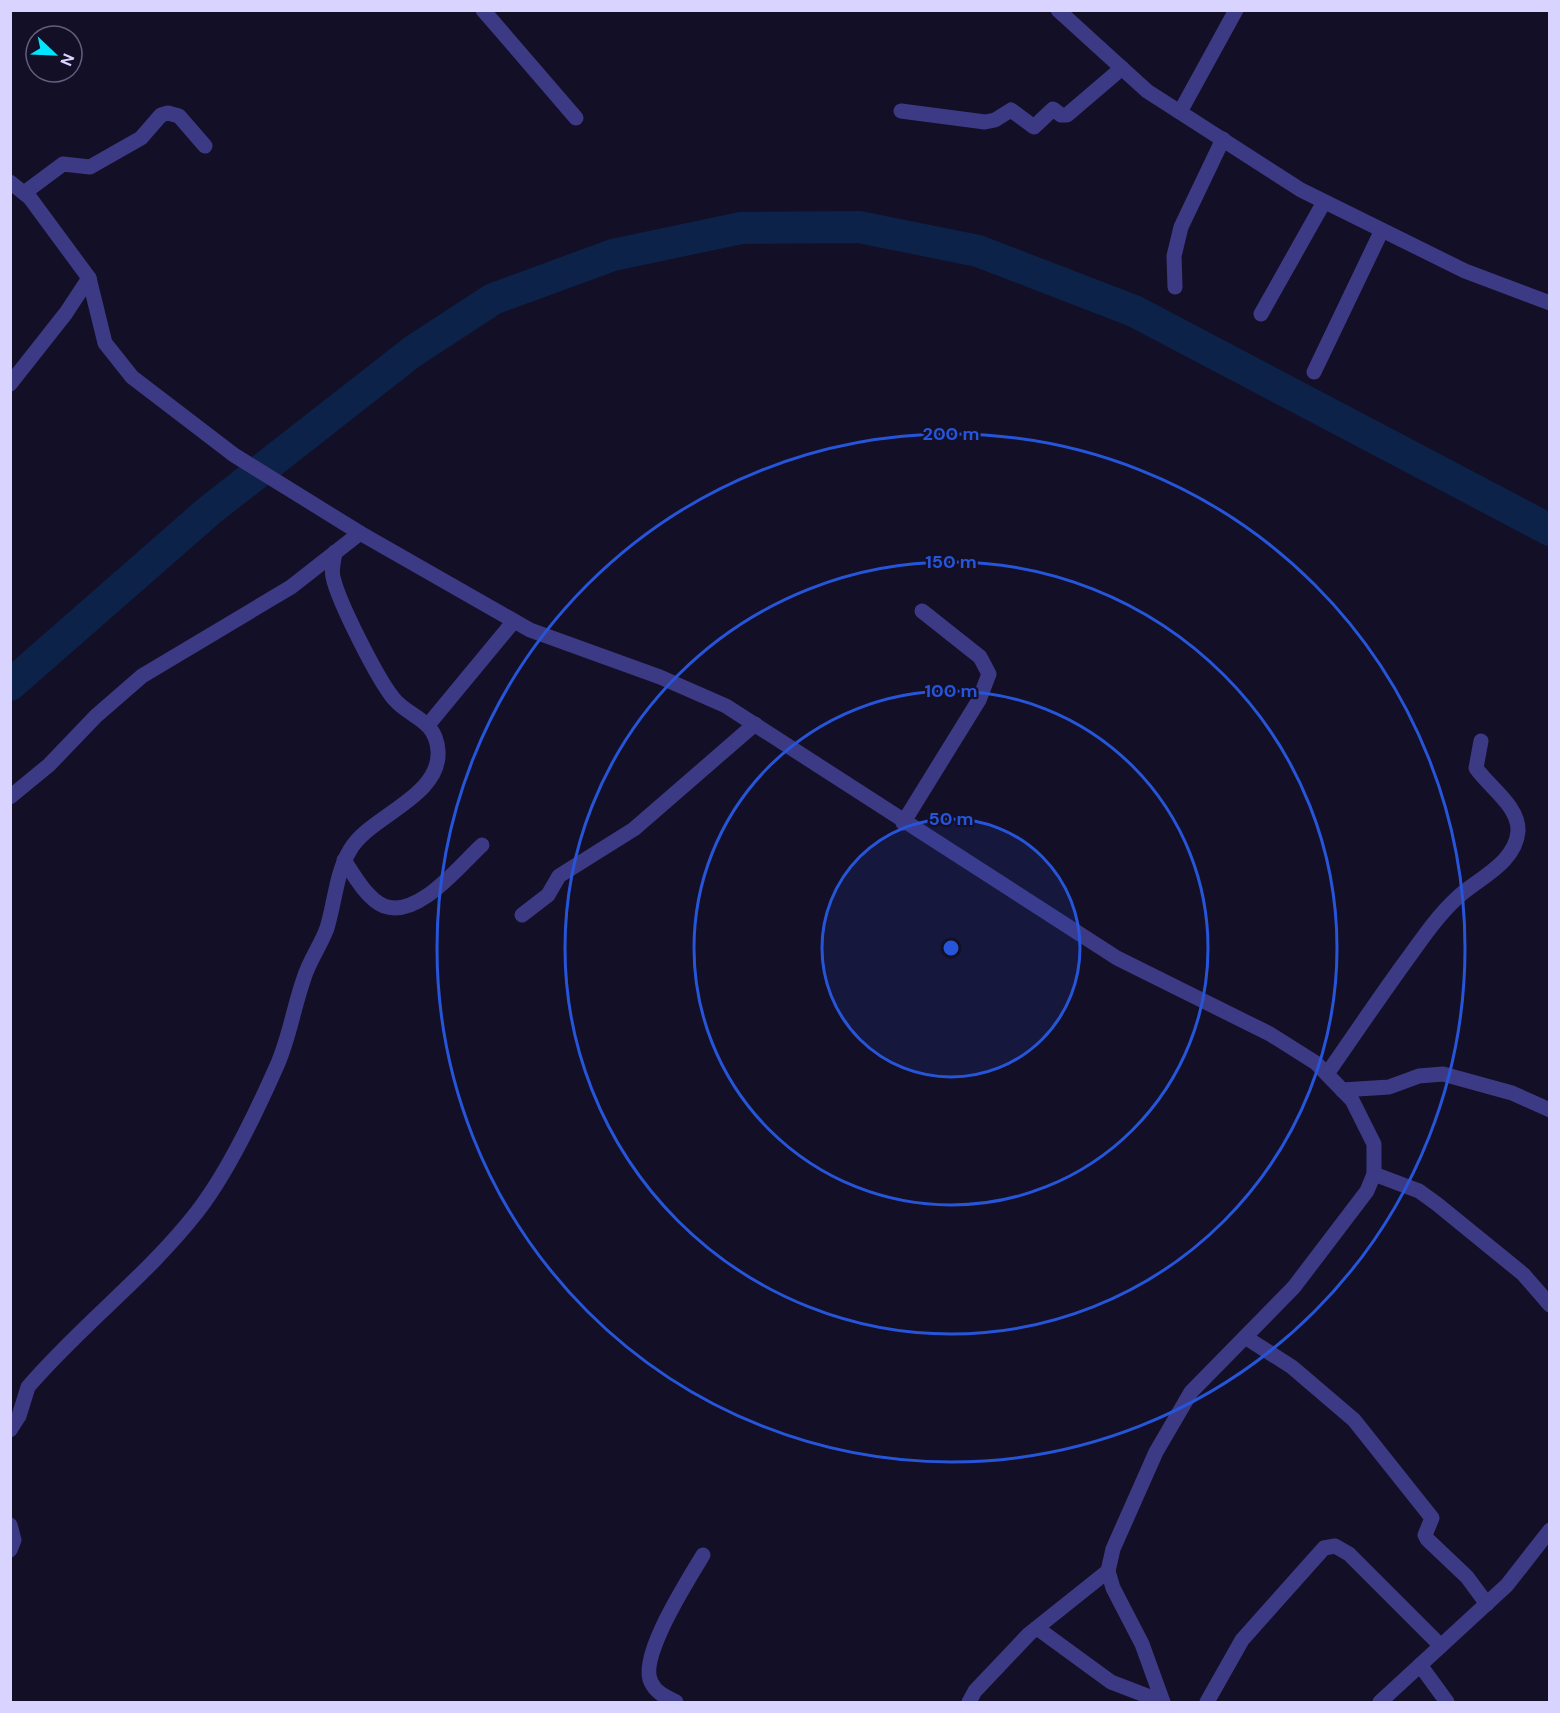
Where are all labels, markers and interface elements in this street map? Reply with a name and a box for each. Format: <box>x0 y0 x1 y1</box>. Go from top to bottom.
north arrow <box>24 24 84 84</box>
text: N <box>55 50 79 69</box>
text: 200 m <box>923 422 979 446</box>
text: 150 m <box>925 550 977 574</box>
text: 100 m <box>924 679 978 703</box>
text: 50 m <box>928 807 974 831</box>
centre of rings <box>941 938 961 958</box>

